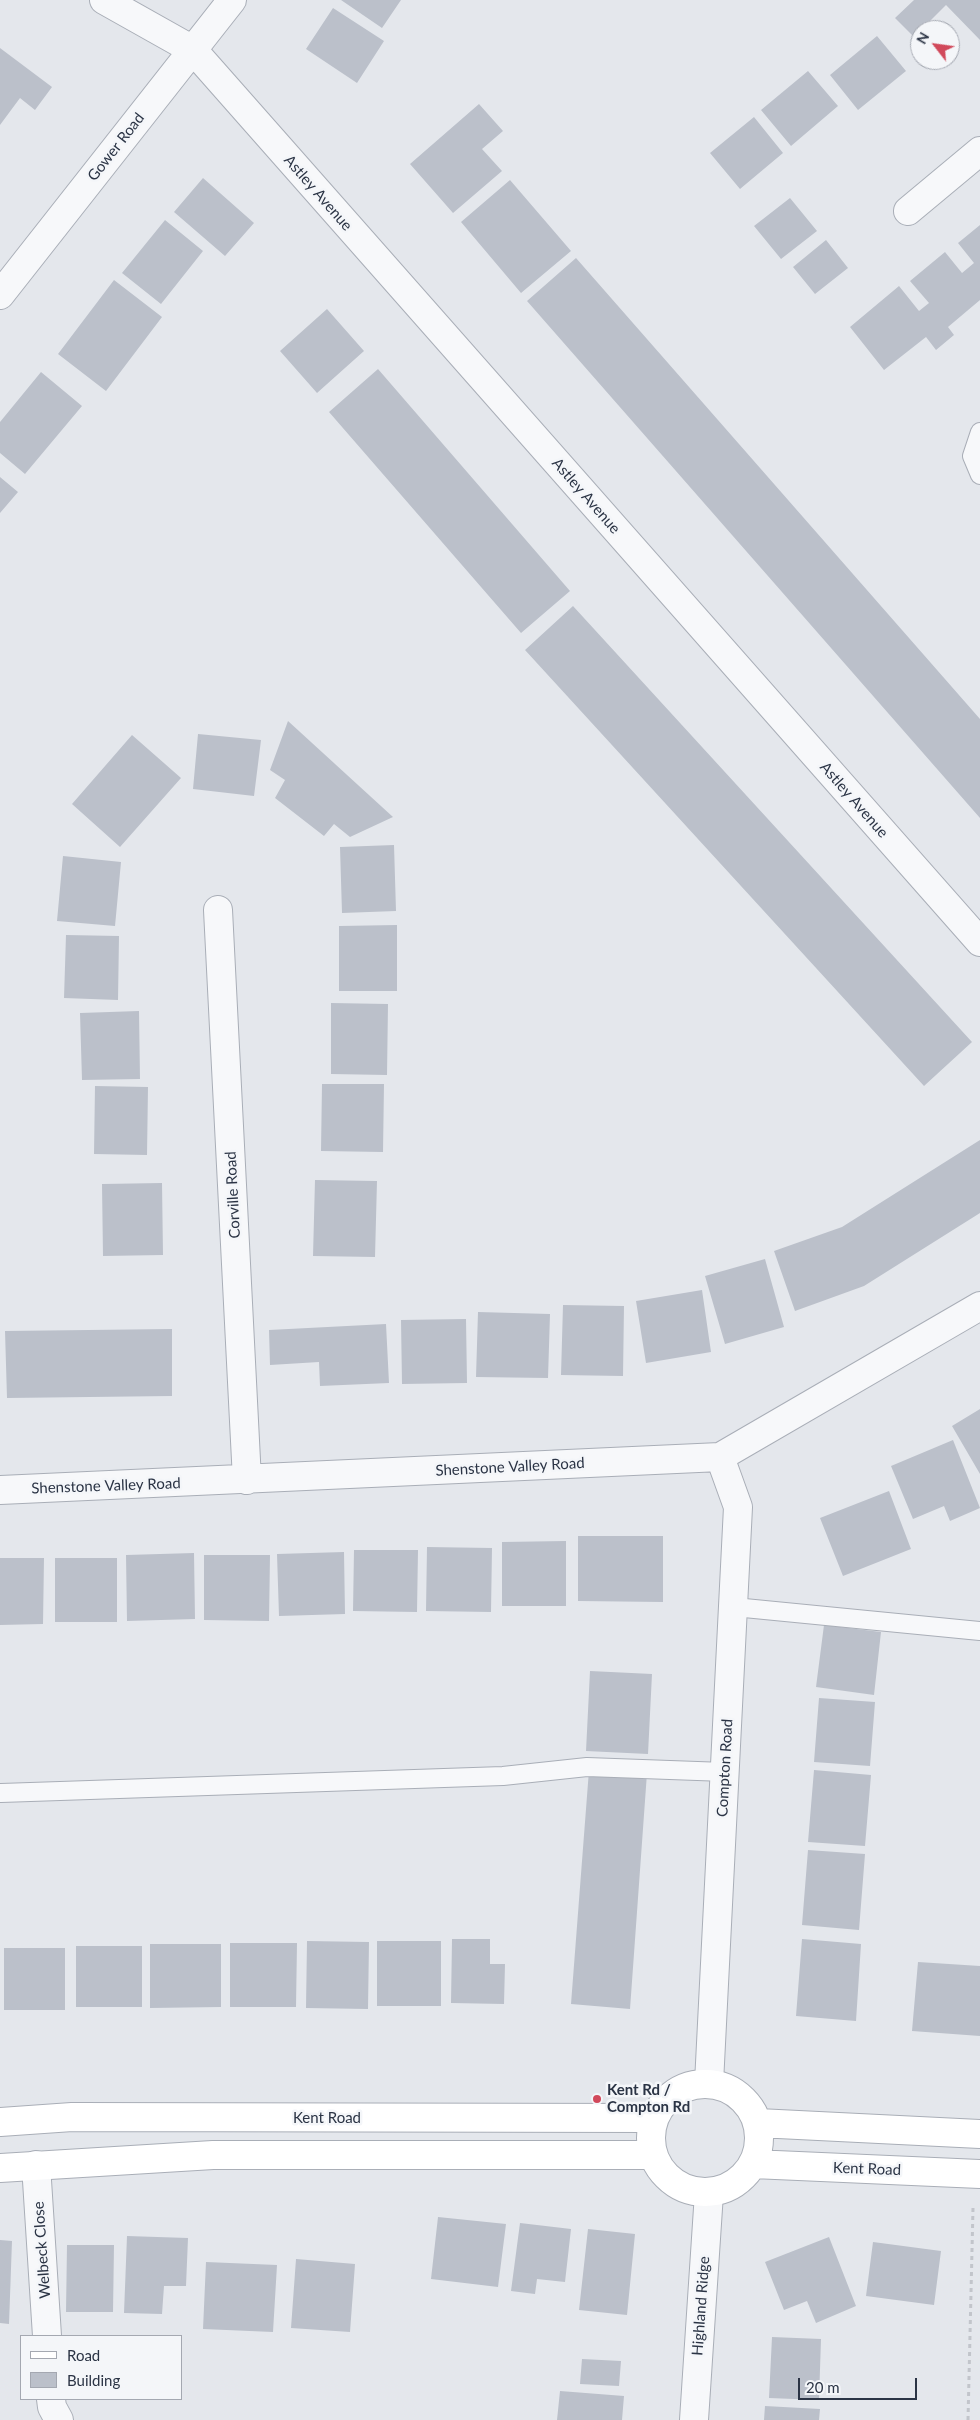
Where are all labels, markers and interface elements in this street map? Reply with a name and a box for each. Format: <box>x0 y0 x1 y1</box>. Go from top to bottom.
north arrow <box>910 20 960 70</box>
text: N <box>912 29 932 47</box>
street label: Gower Road <box>84 109 148 185</box>
street label: Astley Avenue <box>280 151 356 235</box>
street label: Astley Avenue <box>548 454 624 538</box>
street label: Astley Avenue <box>816 758 892 842</box>
street label: Corville Road <box>222 1151 244 1239</box>
street label: Shenstone Valley Road <box>435 1454 585 1480</box>
street label: Shenstone Valley Road <box>31 1474 181 1498</box>
street label: Compton Road <box>713 1718 737 1818</box>
place label: Kent Rd / Compton Rd <box>607 2081 690 2116</box>
marker: Kent Rd / Compton Rd <box>591 2093 603 2105</box>
street label: Kent Road <box>293 2109 361 2127</box>
street label: Kent Road <box>833 2159 901 2179</box>
street label: Welbeck Close <box>30 2201 54 2299</box>
street label: Highland Ridge <box>689 2256 713 2356</box>
legend <box>20 2335 182 2400</box>
text: Road <box>67 2346 100 2364</box>
scale bar <box>800 2368 919 2400</box>
text: Building <box>67 2371 120 2389</box>
text: 20 m <box>806 2378 840 2396</box>

